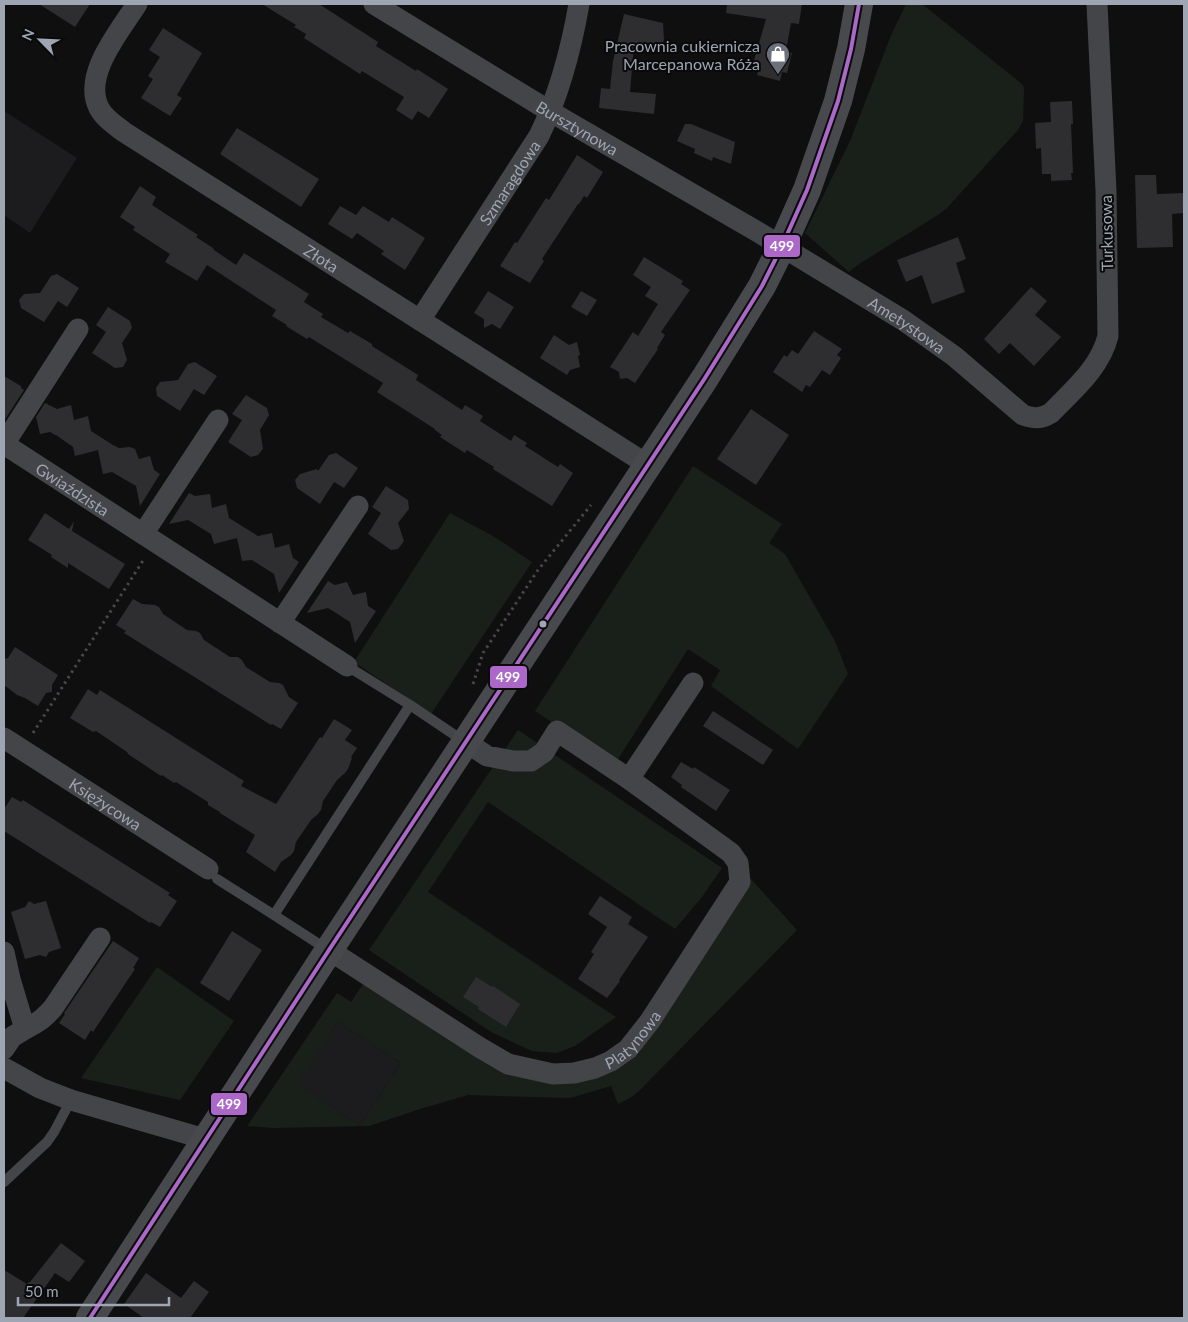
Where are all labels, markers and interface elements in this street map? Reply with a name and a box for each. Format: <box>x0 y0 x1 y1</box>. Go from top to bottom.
north arrow <box>15 15 65 65</box>
text: N <box>18 26 38 43</box>
place label: Pracownia cukiernicza Marcepanowa Róża <box>605 36 760 73</box>
shop icon: Pracownia cukiernicza Marcepanowa Róża <box>765 41 791 75</box>
street label: Bursztynowa <box>533 96 622 159</box>
street label: Szmaragdowa <box>475 136 543 228</box>
street label: Turkusowa <box>1096 195 1116 271</box>
line badge: 499 <box>763 234 801 258</box>
text: 499 <box>770 237 794 254</box>
street label: Złota <box>301 240 343 276</box>
street label: Ametystowa <box>865 292 949 357</box>
street label: Gwiaździsta <box>33 458 113 519</box>
unlabelled marker <box>538 619 548 629</box>
line badge: 499 <box>489 665 528 689</box>
text: 499 <box>496 668 520 685</box>
street label: Księżycowa <box>66 773 145 834</box>
street label: Platynowa <box>602 1007 664 1072</box>
line badge: 499 <box>210 1092 248 1116</box>
text: 499 <box>217 1095 241 1112</box>
scale bar <box>18 1274 169 1306</box>
text: 50 m <box>25 1282 59 1300</box>

